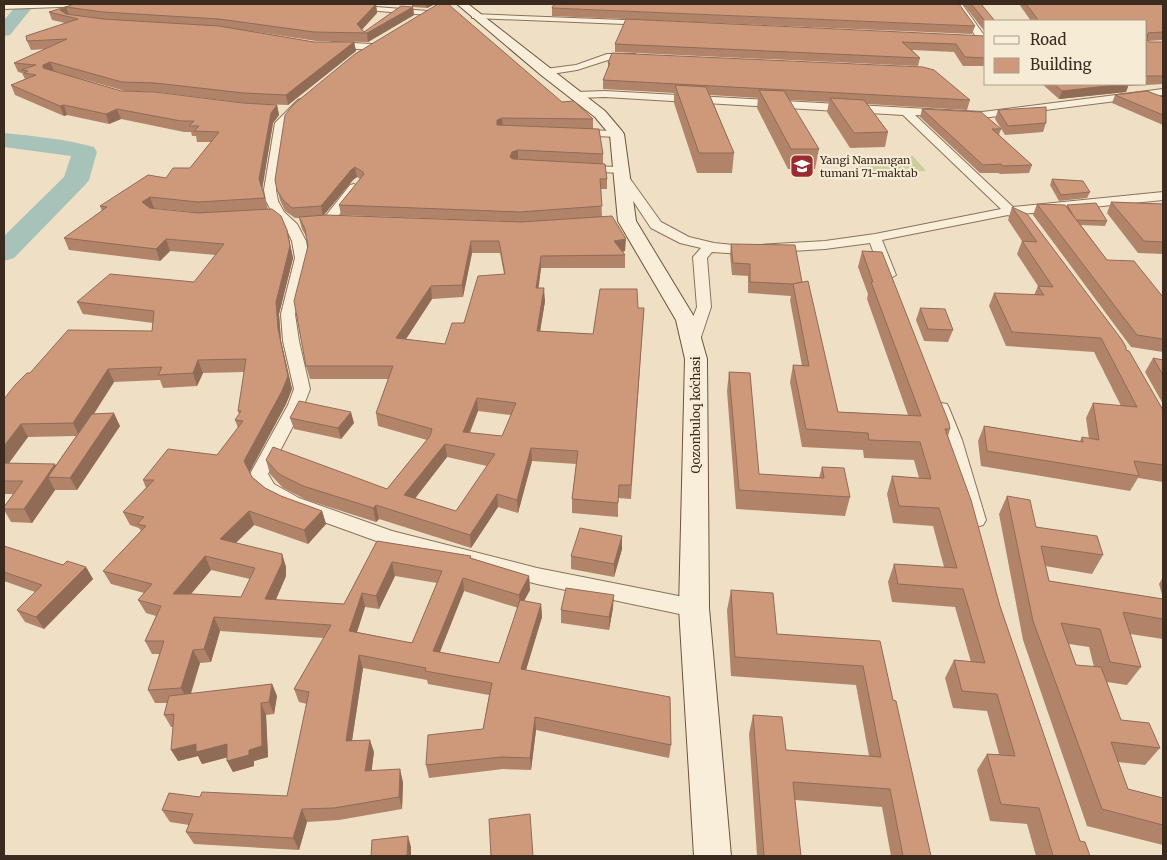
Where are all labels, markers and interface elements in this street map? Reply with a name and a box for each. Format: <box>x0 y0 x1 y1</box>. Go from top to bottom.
legend <box>984 20 1147 85</box>
text: Road <box>1030 30 1066 49</box>
text: Building <box>1030 55 1092 74</box>
school or university icon: Yangi Namangan tumani 71-maktab <box>789 153 815 179</box>
place label: Yangi Namangan tumani 71-maktab <box>819 153 918 180</box>
street label: Qozonbuloq koʻchasi <box>688 356 703 474</box>

